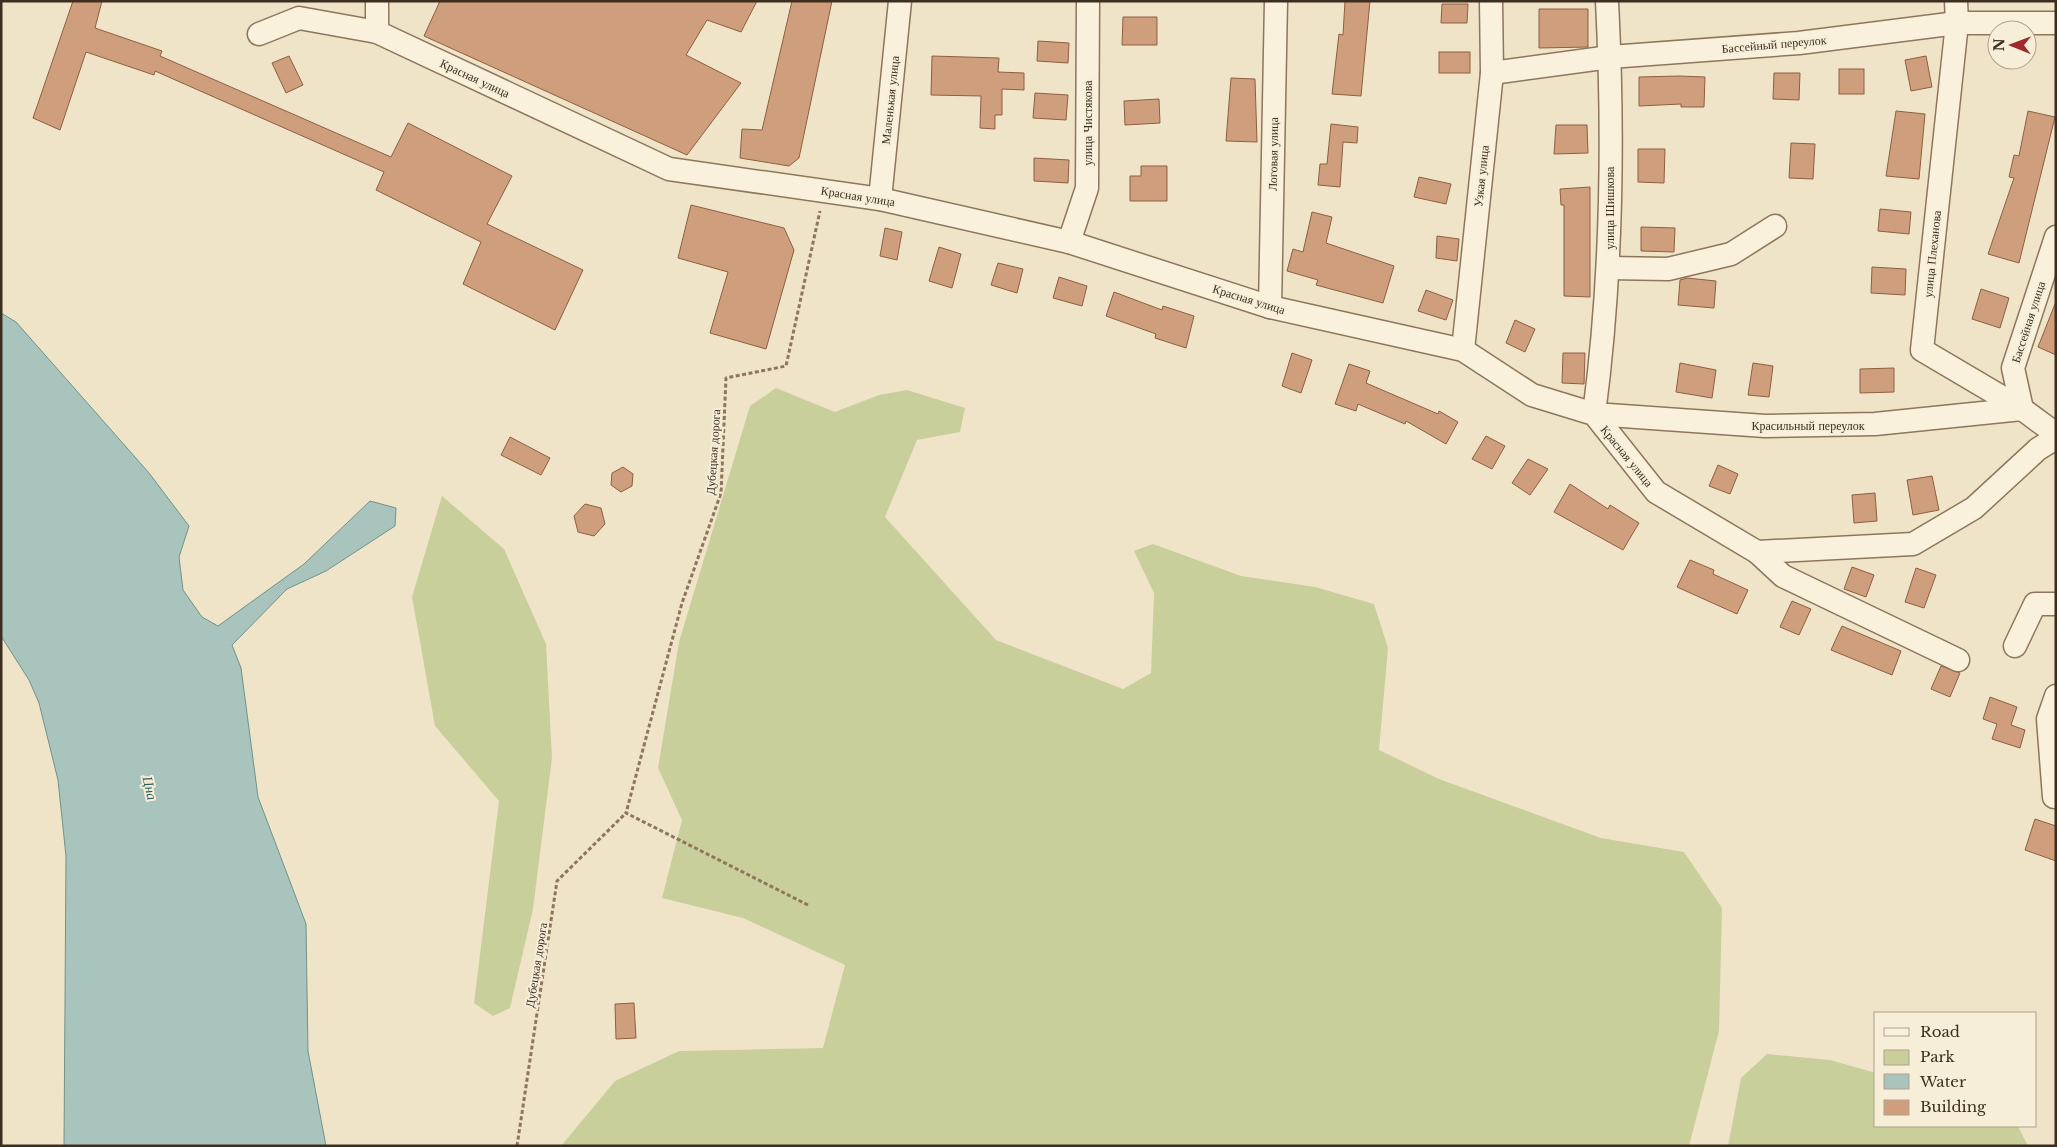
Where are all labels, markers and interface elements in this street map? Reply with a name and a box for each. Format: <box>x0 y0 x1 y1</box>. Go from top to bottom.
north arrow <box>1987 20 2037 70</box>
street label: Бассейный переулок <box>1721 32 1827 56</box>
text: N <box>1990 38 2008 52</box>
street label: Маленькая улица <box>878 54 902 145</box>
street label: Красная улица <box>438 55 513 101</box>
street label: улица Чистякова <box>1080 80 1095 166</box>
street label: Логовая улица <box>1265 116 1281 191</box>
street label: Узкая улица <box>1470 144 1492 207</box>
street label: улица Шишкова <box>1602 166 1617 249</box>
street label: Красная улица <box>820 183 897 209</box>
street label: улица Плеханова <box>1920 209 1944 298</box>
street label: Бассейная улица <box>2008 279 2048 365</box>
street label: Красная улица <box>1211 281 1288 317</box>
street label: Дубецкая дорога <box>703 408 724 495</box>
street label: Красильный переулок <box>1752 418 1865 433</box>
street label: Красная улица <box>1598 422 1657 490</box>
water label: Цна <box>138 773 161 802</box>
street label: Дубецкая дорога <box>522 921 550 1009</box>
legend <box>1874 1012 2037 1127</box>
text: Road <box>1920 1022 1960 1041</box>
text: Park <box>1920 1047 1956 1066</box>
text: Water <box>1919 1072 1967 1091</box>
text: Building <box>1920 1097 1987 1116</box>

